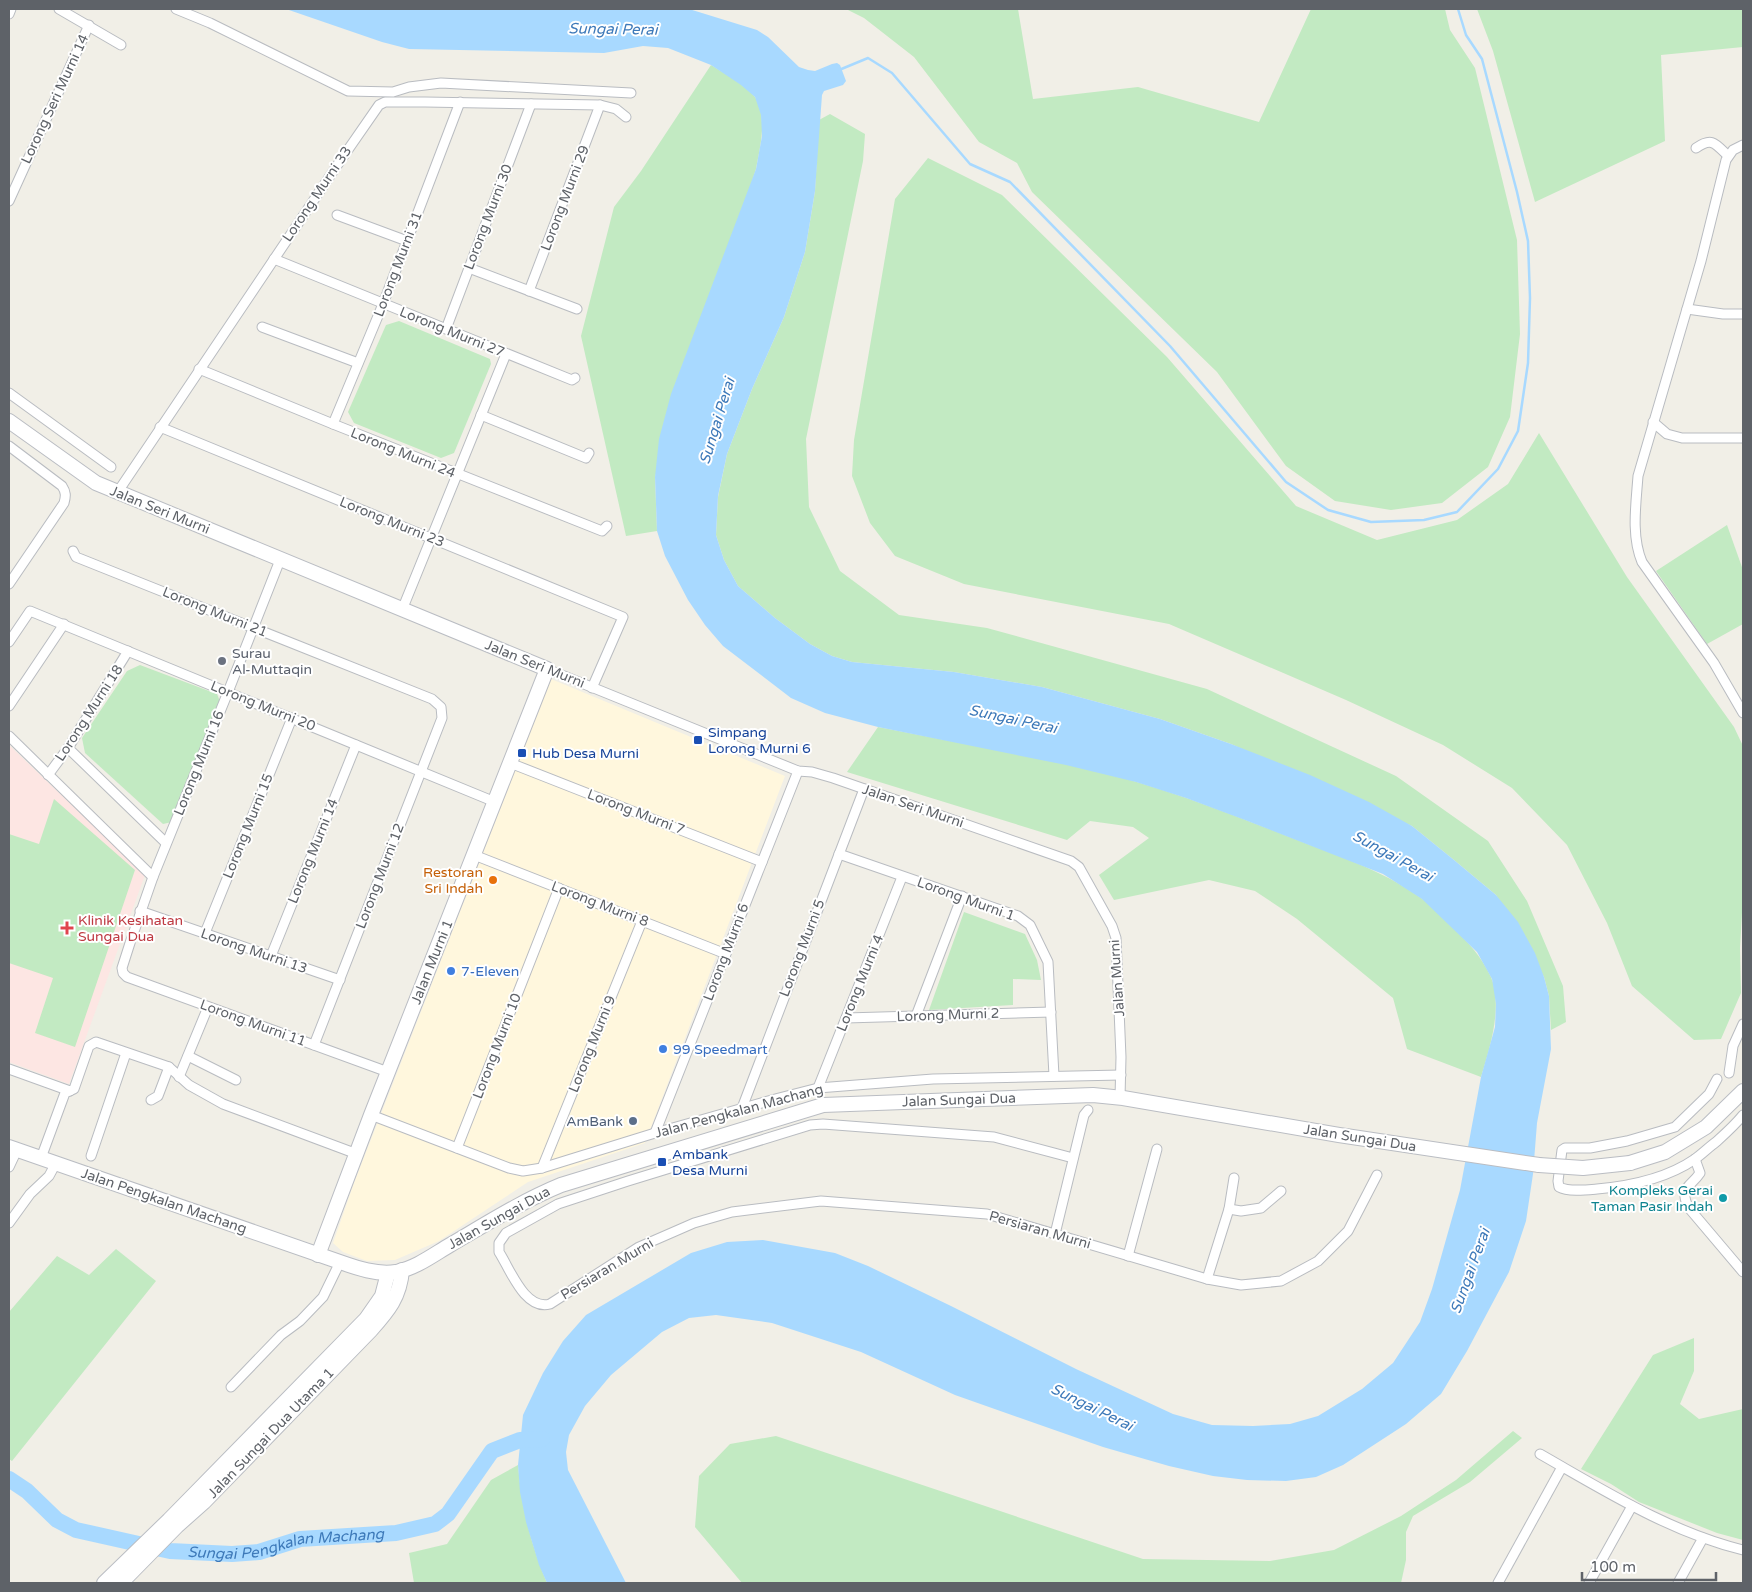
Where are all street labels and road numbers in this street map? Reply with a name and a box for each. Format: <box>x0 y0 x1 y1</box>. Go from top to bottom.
street label: Lorong Seri Murni 14 <box>18 31 93 166</box>
street label: Lorong Murni 33 <box>279 143 355 245</box>
street label: Lorong Murni 29 <box>537 143 593 253</box>
street label: Lorong Murni 30 <box>460 162 516 272</box>
street label: Lorong Murni 31 <box>370 209 426 319</box>
street label: Lorong Murni 27 <box>397 303 507 361</box>
street label: Lorong Murni 24 <box>348 424 458 482</box>
street label: Jalan Seri Murni <box>108 482 212 538</box>
street label: Lorong Murni 23 <box>337 493 447 551</box>
street label: Lorong Murni 21 <box>160 583 270 641</box>
street label: Jalan Seri Murni <box>483 636 587 692</box>
street label: Lorong Murni 18 <box>51 661 127 764</box>
street label: Lorong Murni 20 <box>208 677 318 735</box>
street label: Lorong Murni 16 <box>170 708 228 818</box>
street label: Lorong Murni 15 <box>219 771 277 881</box>
street label: Jalan Seri Murni <box>860 781 966 831</box>
street label: Lorong Murni 7 <box>585 786 687 838</box>
street label: Lorong Murni 14 <box>284 796 342 906</box>
street label: Lorong Murni 12 <box>352 821 408 931</box>
street label: Lorong Murni 1 <box>915 873 1017 925</box>
street label: Lorong Murni 8 <box>549 878 651 930</box>
street label: Lorong Murni 5 <box>776 897 828 999</box>
street label: Lorong Murni 6 <box>700 901 752 1003</box>
street label: Jalan Murni 1 <box>407 917 457 1007</box>
street label: Lorong Murni 13 <box>198 925 310 977</box>
street label: Lorong Murni 4 <box>833 932 887 1034</box>
street label: Jalan Murni <box>1106 939 1128 1017</box>
street label: Lorong Murni 10 <box>469 991 525 1101</box>
street label: Lorong Murni 9 <box>565 993 619 1095</box>
street label: Lorong Murni 11 <box>198 996 308 1050</box>
street label: Lorong Murni 2 <box>896 1005 1000 1025</box>
street label: Jalan Pengkalan Machang <box>653 1080 825 1142</box>
street label: Jalan Sungai Dua <box>902 1090 1016 1110</box>
street label: Jalan Sungai Dua <box>1302 1121 1418 1155</box>
street label: Jalan Pengkalan Machang <box>79 1165 249 1237</box>
street label: Jalan Sungai Dua <box>445 1183 553 1253</box>
street label: Persiaran Murni <box>987 1207 1093 1253</box>
street label: Persiaran Murni <box>558 1235 656 1303</box>
street label: Jalan Sungai Dua Utama 1 <box>204 1364 338 1502</box>

